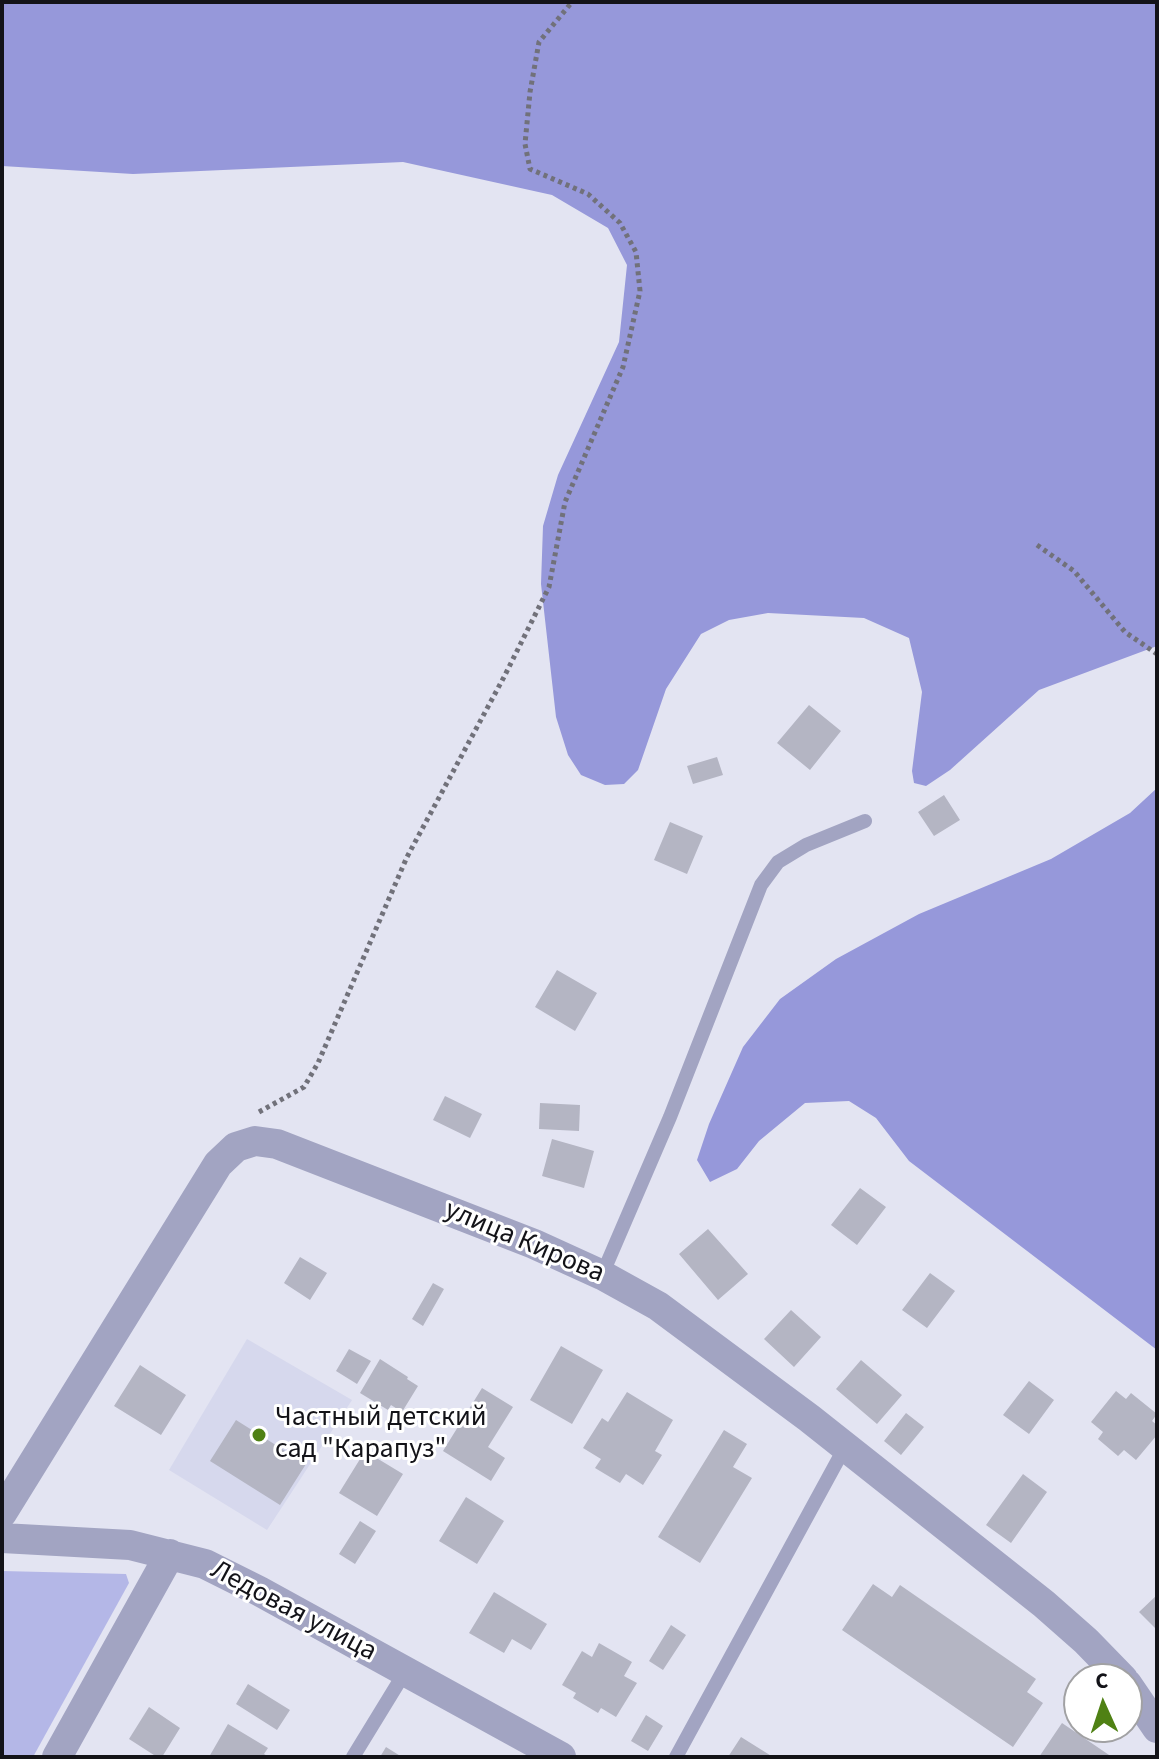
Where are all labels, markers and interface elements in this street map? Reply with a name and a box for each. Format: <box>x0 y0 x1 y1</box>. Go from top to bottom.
street label: улица Кирова <box>439 1194 609 1292</box>
place label: Частный детский сад "Карапуз" <box>275 1402 487 1468</box>
marker: Частный детский сад "Карапуз" <box>250 1426 268 1444</box>
street label: Ледовая улица <box>204 1554 382 1670</box>
north arrow <box>1063 1663 1143 1743</box>
text: С <box>1095 1665 1109 1697</box>

